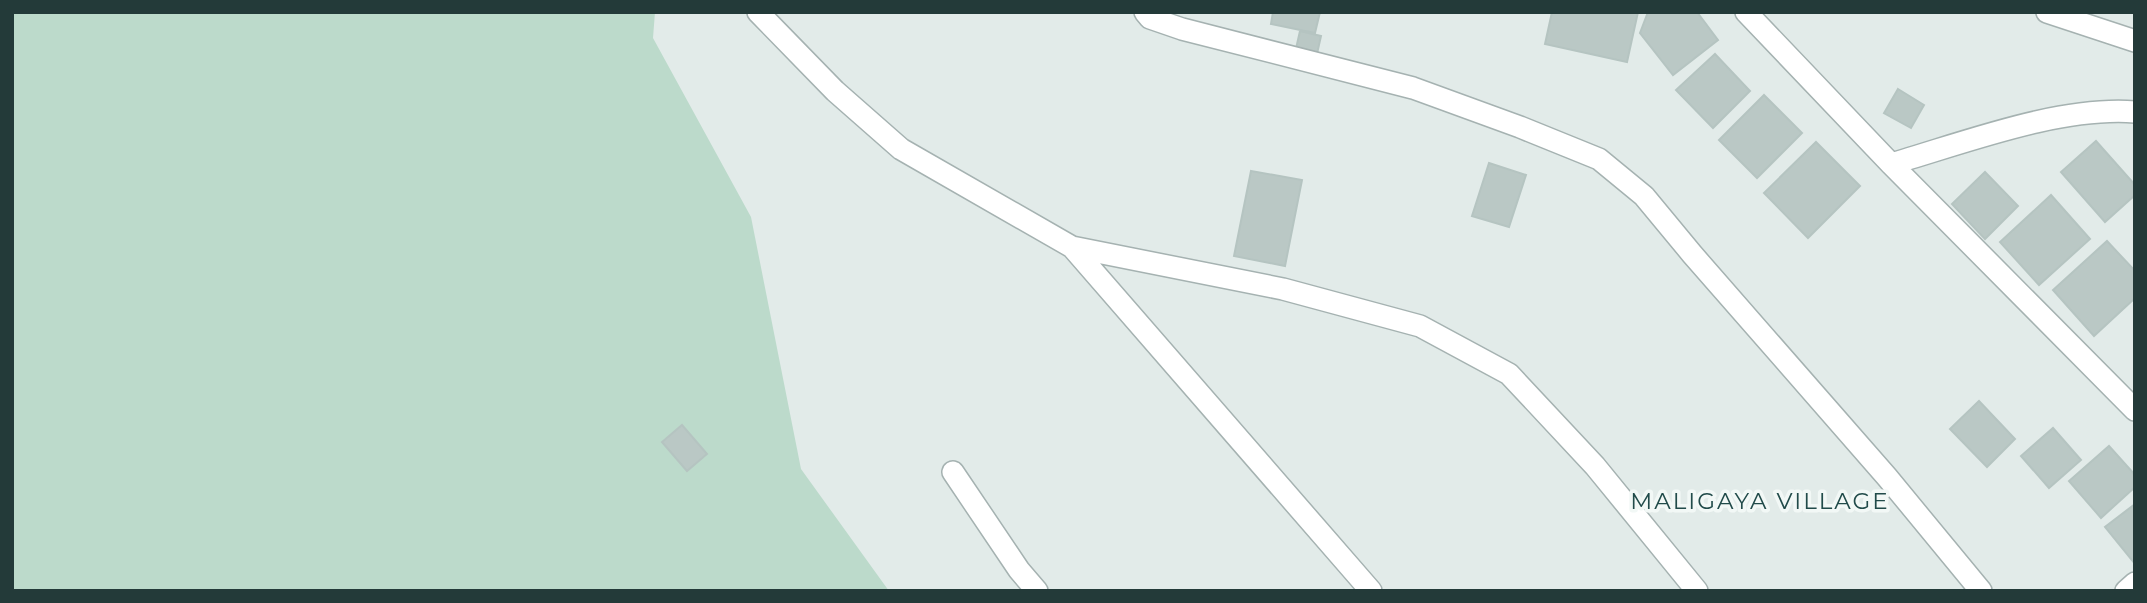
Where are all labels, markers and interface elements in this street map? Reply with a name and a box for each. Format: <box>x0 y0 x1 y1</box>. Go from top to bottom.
district label: MALIGAYA VILLAGE <box>1630 487 1890 515</box>

